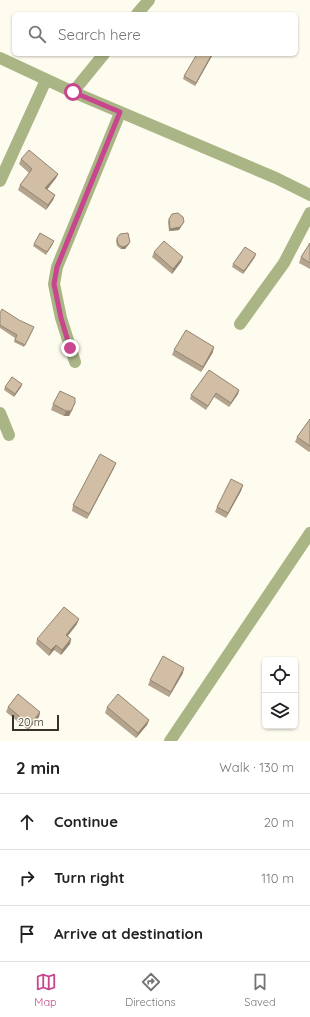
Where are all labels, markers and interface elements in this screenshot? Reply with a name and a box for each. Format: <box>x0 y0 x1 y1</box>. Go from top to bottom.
search box <box>12 12 298 56</box>
icon: search <box>26 23 48 45</box>
text: Search here <box>58 25 141 44</box>
route start <box>64 83 82 101</box>
route end <box>61 339 79 357</box>
map controls <box>262 657 298 729</box>
button: locate <box>262 657 298 693</box>
button: layers <box>262 693 298 729</box>
scale bar <box>12 713 59 732</box>
text: 20 m <box>18 715 44 729</box>
text: 2 min <box>16 757 60 778</box>
text: Walk · 130 m <box>219 759 294 775</box>
icon: ahead <box>16 811 38 833</box>
text: Continue <box>54 812 118 831</box>
text: 20 m <box>264 814 294 830</box>
icon: right <box>16 867 38 889</box>
text: Turn right <box>54 868 125 887</box>
text: 110 m <box>261 870 294 886</box>
icon: arrive <box>16 923 38 945</box>
text: Arrive at destination <box>54 924 203 943</box>
tab: Map <box>34 971 57 1009</box>
tab: Directions <box>125 971 176 1009</box>
tab: Saved <box>244 971 276 1009</box>

